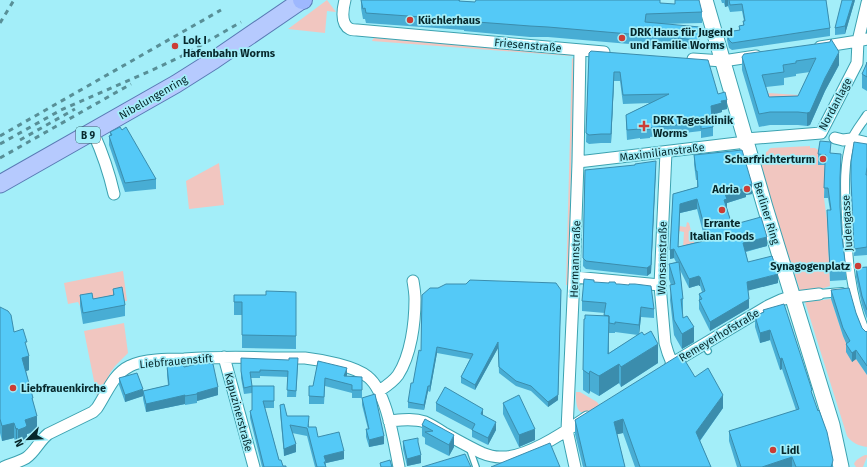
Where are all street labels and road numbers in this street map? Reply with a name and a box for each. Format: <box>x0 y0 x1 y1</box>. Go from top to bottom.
street label: Friesenstraße <box>494 36 562 55</box>
street label: Nibelungenring <box>117 72 190 122</box>
street label: Nordanlage <box>816 76 855 133</box>
road number: B 9 <box>76 127 100 143</box>
street label: Maximilianstraße <box>619 141 705 164</box>
street label: Berliner Ring <box>751 180 782 246</box>
street label: Judengasse <box>840 195 855 251</box>
street label: Hermannstraße <box>568 220 583 298</box>
street label: Wonsamstraße <box>655 221 670 295</box>
street label: Remeyerhofstraße <box>677 306 762 365</box>
street label: Liebfrauenstift <box>139 352 213 371</box>
street label: Kapuzinerstraße <box>222 371 255 453</box>

